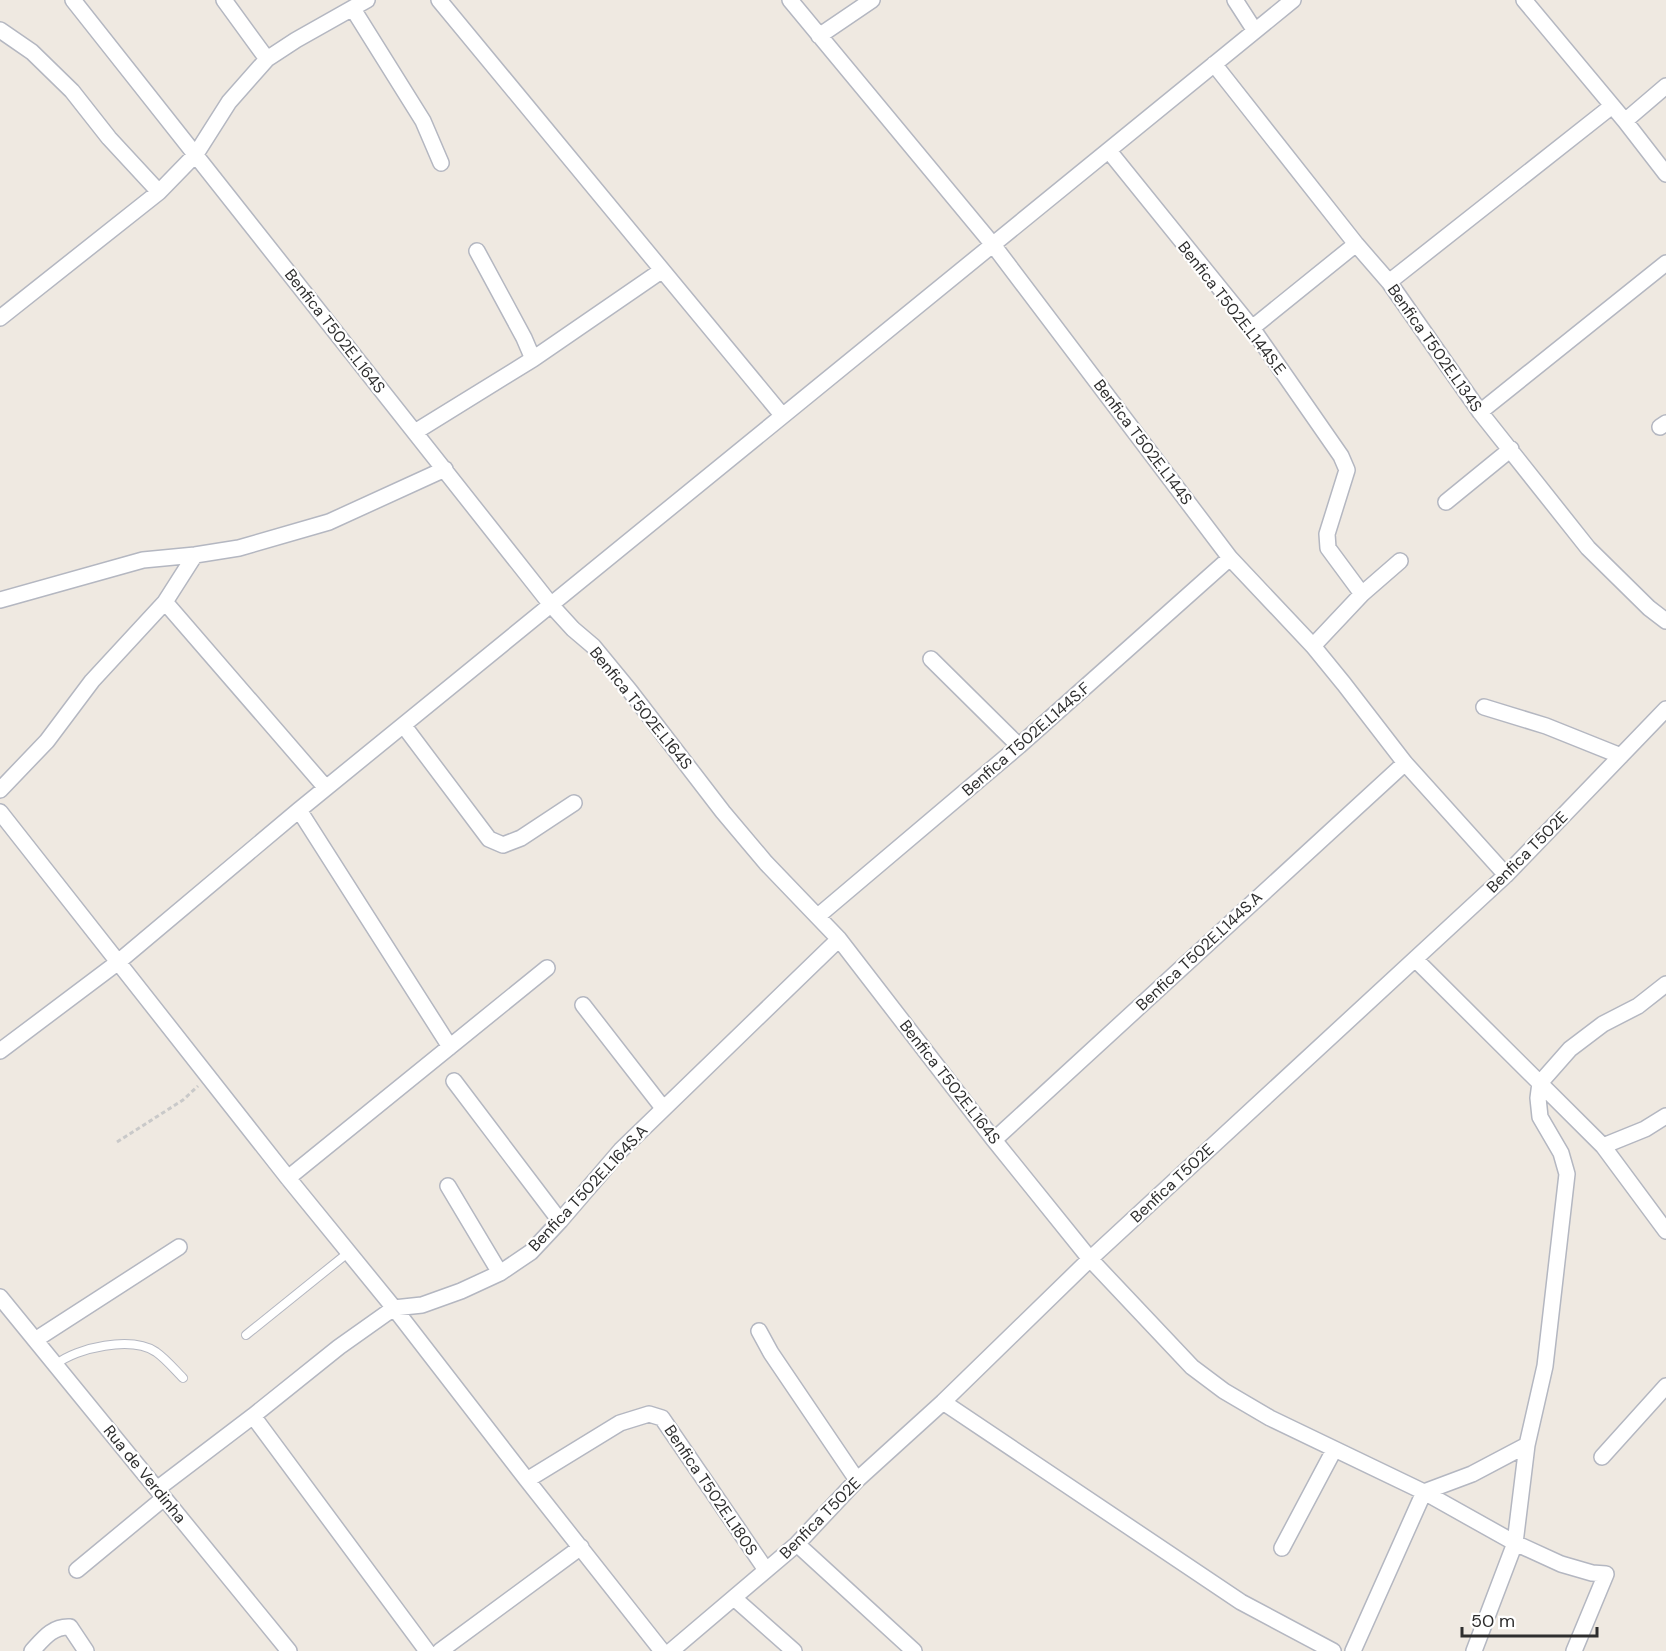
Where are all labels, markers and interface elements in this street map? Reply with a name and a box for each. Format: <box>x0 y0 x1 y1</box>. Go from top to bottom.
street label: Benfica T502E.L144S.E <box>1173 237 1291 379</box>
street label: Benfica T502E.L164S <box>280 265 390 397</box>
street label: Benfica T502E.L134S <box>1383 280 1487 416</box>
street label: Benfica T502E.L144S <box>1089 375 1197 509</box>
street label: Benfica T502E.L164S <box>585 642 697 774</box>
street label: Benfica T502E.L144S.F <box>957 677 1095 801</box>
street label: Benfica T502E <box>1482 807 1572 897</box>
street label: Benfica T502E.L144S.A <box>1131 887 1267 1015</box>
street label: Benfica T502E.L164S <box>895 1016 1005 1148</box>
street label: Benfica T502E.L164S.A <box>524 1120 652 1256</box>
street label: Benfica T502E <box>1126 1139 1218 1227</box>
street label: Rua de Verdinha <box>99 1421 191 1527</box>
street label: Benfica T502E.L180S <box>660 1421 762 1559</box>
street label: Benfica T502E <box>775 1473 865 1563</box>
scale bar <box>1462 1600 1597 1638</box>
text: 50 m <box>1471 1609 1515 1633</box>

